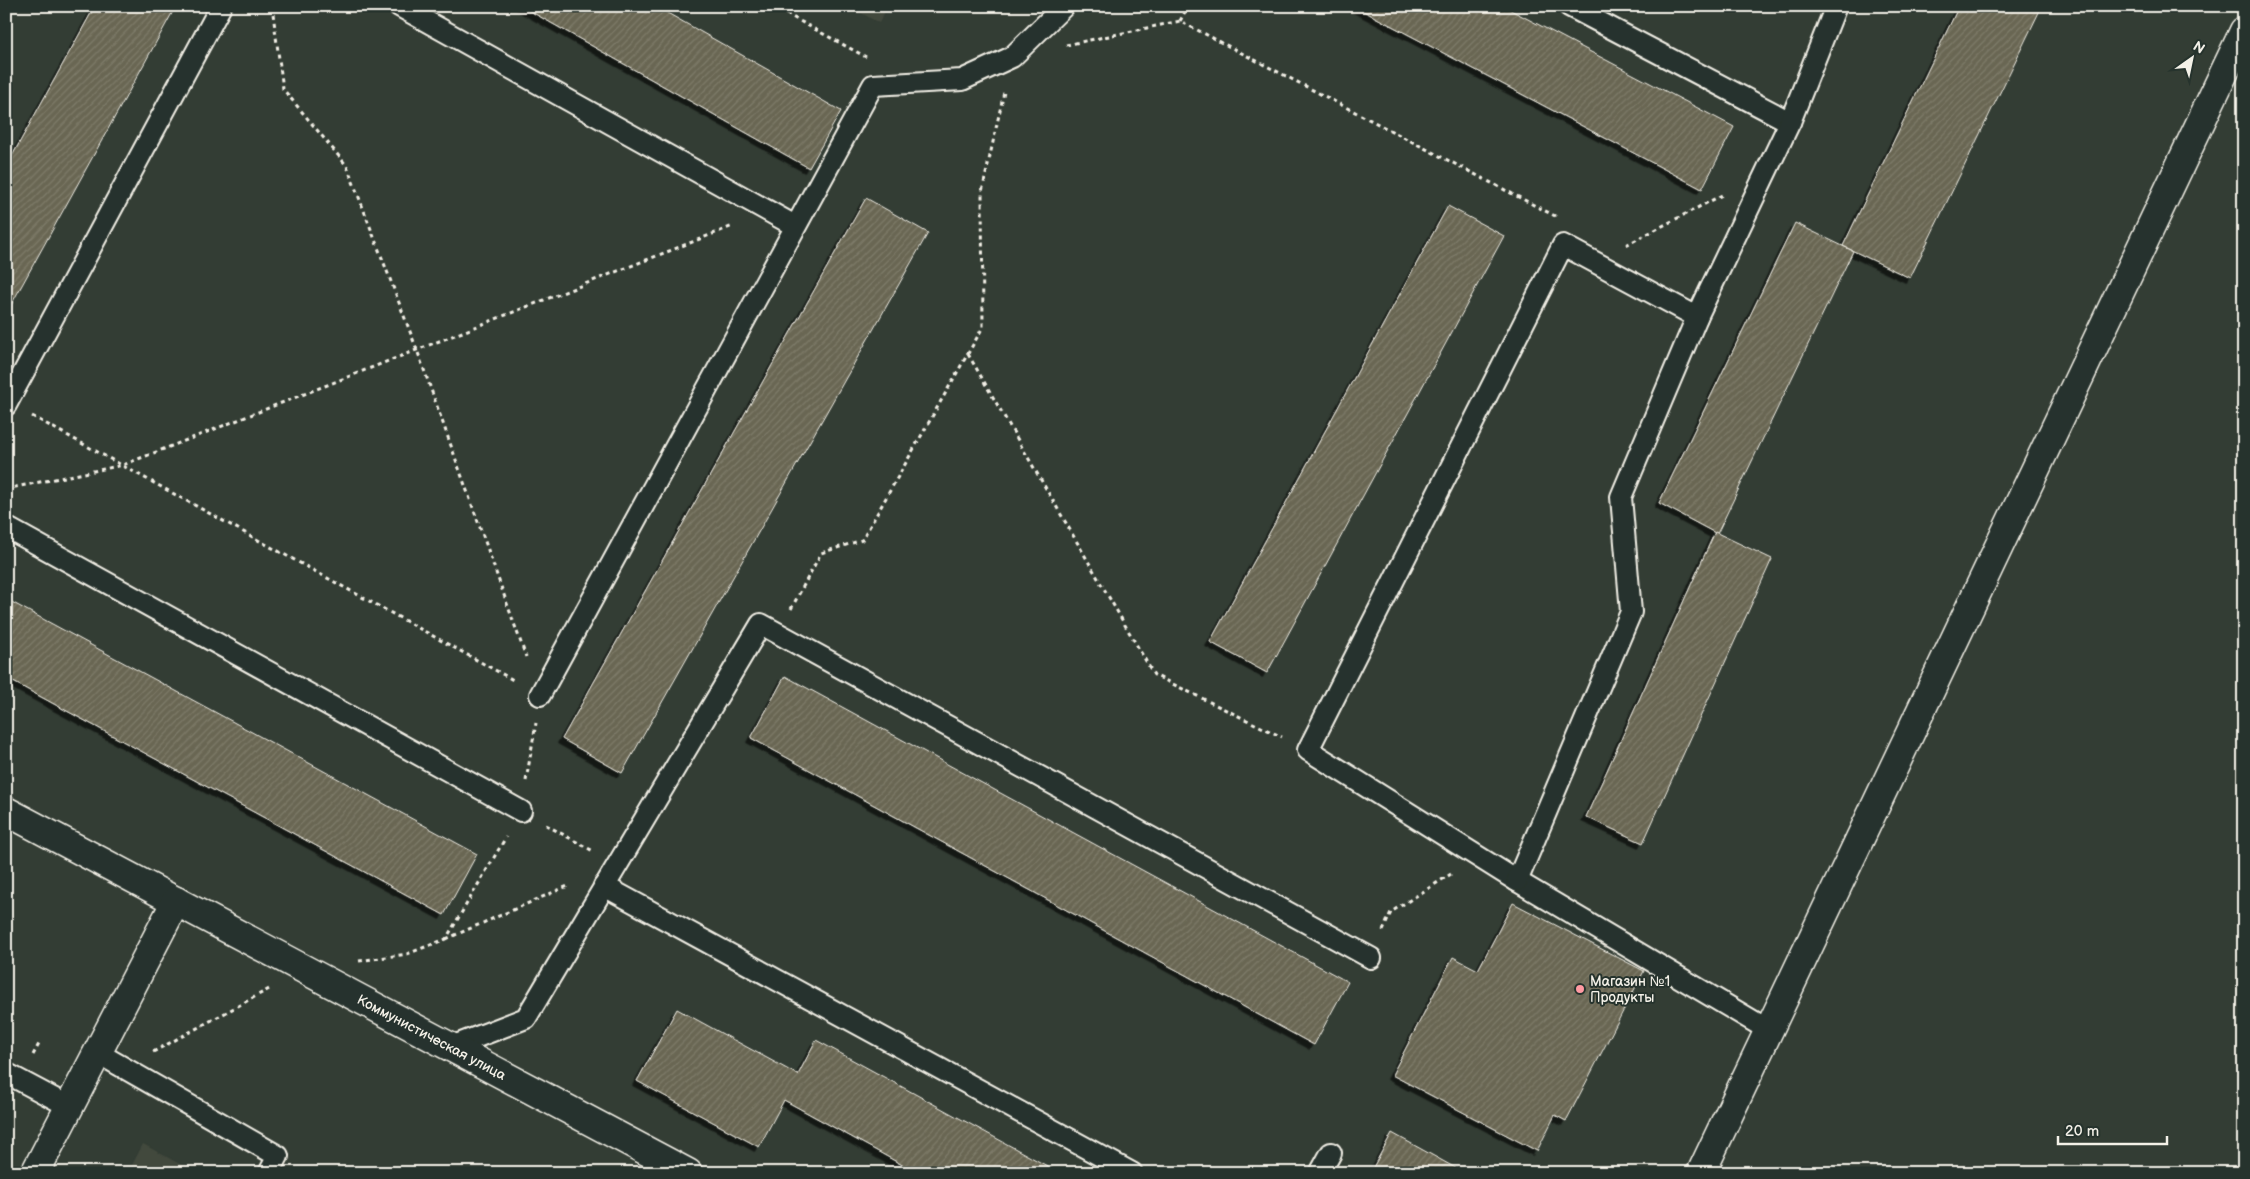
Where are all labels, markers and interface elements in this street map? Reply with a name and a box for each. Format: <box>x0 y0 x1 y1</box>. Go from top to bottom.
north arrow <box>2168 32 2218 82</box>
text: N <box>2190 38 2208 58</box>
place label: Магазин №1 Продукты <box>1590 973 1670 1006</box>
marker: Магазин №1 Продукты <box>1574 983 1586 995</box>
street label: Коммунистическая улица <box>354 991 510 1084</box>
scale bar <box>2058 1114 2166 1146</box>
text: 20 m <box>2065 1122 2099 1141</box>

